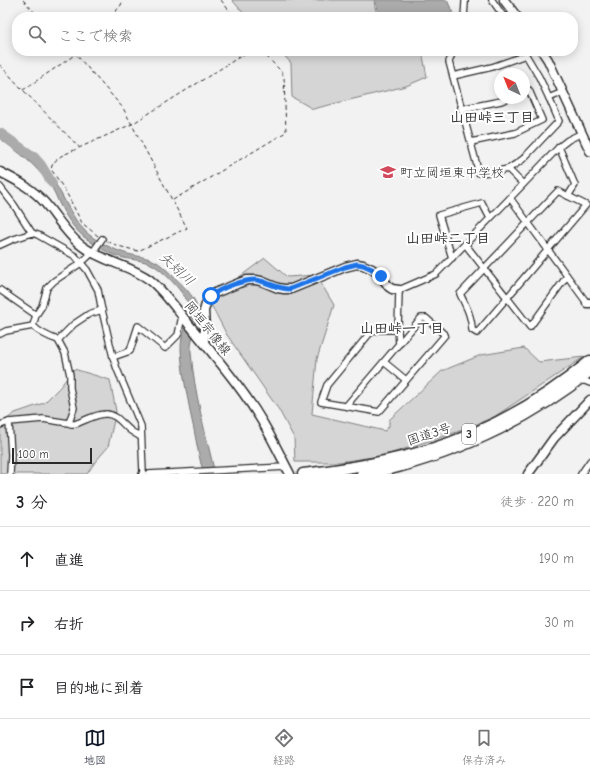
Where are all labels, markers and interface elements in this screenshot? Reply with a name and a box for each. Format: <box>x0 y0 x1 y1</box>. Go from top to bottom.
search box <box>12 12 578 56</box>
icon: search <box>26 23 48 45</box>
text: ここで検索 <box>58 27 133 45</box>
north arrow <box>494 68 530 104</box>
district label: 山田峠三丁目 <box>450 109 534 126</box>
school or university icon: 町立岡垣東中学校 <box>379 163 397 181</box>
place label: 町立岡垣東中学校 <box>400 165 504 180</box>
district label: 山田峠二丁目 <box>406 230 490 247</box>
water label: 矢矧川 <box>156 248 198 290</box>
route end <box>372 267 390 285</box>
route start <box>202 287 220 305</box>
street label: 岡垣宗像線 <box>182 298 235 359</box>
district label: 山田峠一丁目 <box>360 320 444 337</box>
street label: 国道3号 <box>405 420 453 448</box>
road number: 3 <box>462 424 476 444</box>
scale bar <box>12 446 92 465</box>
text: 100 m <box>18 448 49 461</box>
text: 3 分 <box>16 493 47 512</box>
text: 徒歩 · 220 m <box>500 494 574 509</box>
icon: ahead <box>16 548 38 570</box>
text: 直進 <box>54 551 84 569</box>
text: 190 m <box>539 551 574 566</box>
icon: right <box>16 612 38 634</box>
text: 右折 <box>54 615 84 633</box>
text: 30 m <box>544 615 574 630</box>
icon: arrive <box>16 676 38 698</box>
text: 目的地に到着 <box>54 679 144 697</box>
tab: 地図 <box>84 727 106 767</box>
tab: 経路 <box>273 727 295 767</box>
tab: 保存済み <box>462 727 506 767</box>

